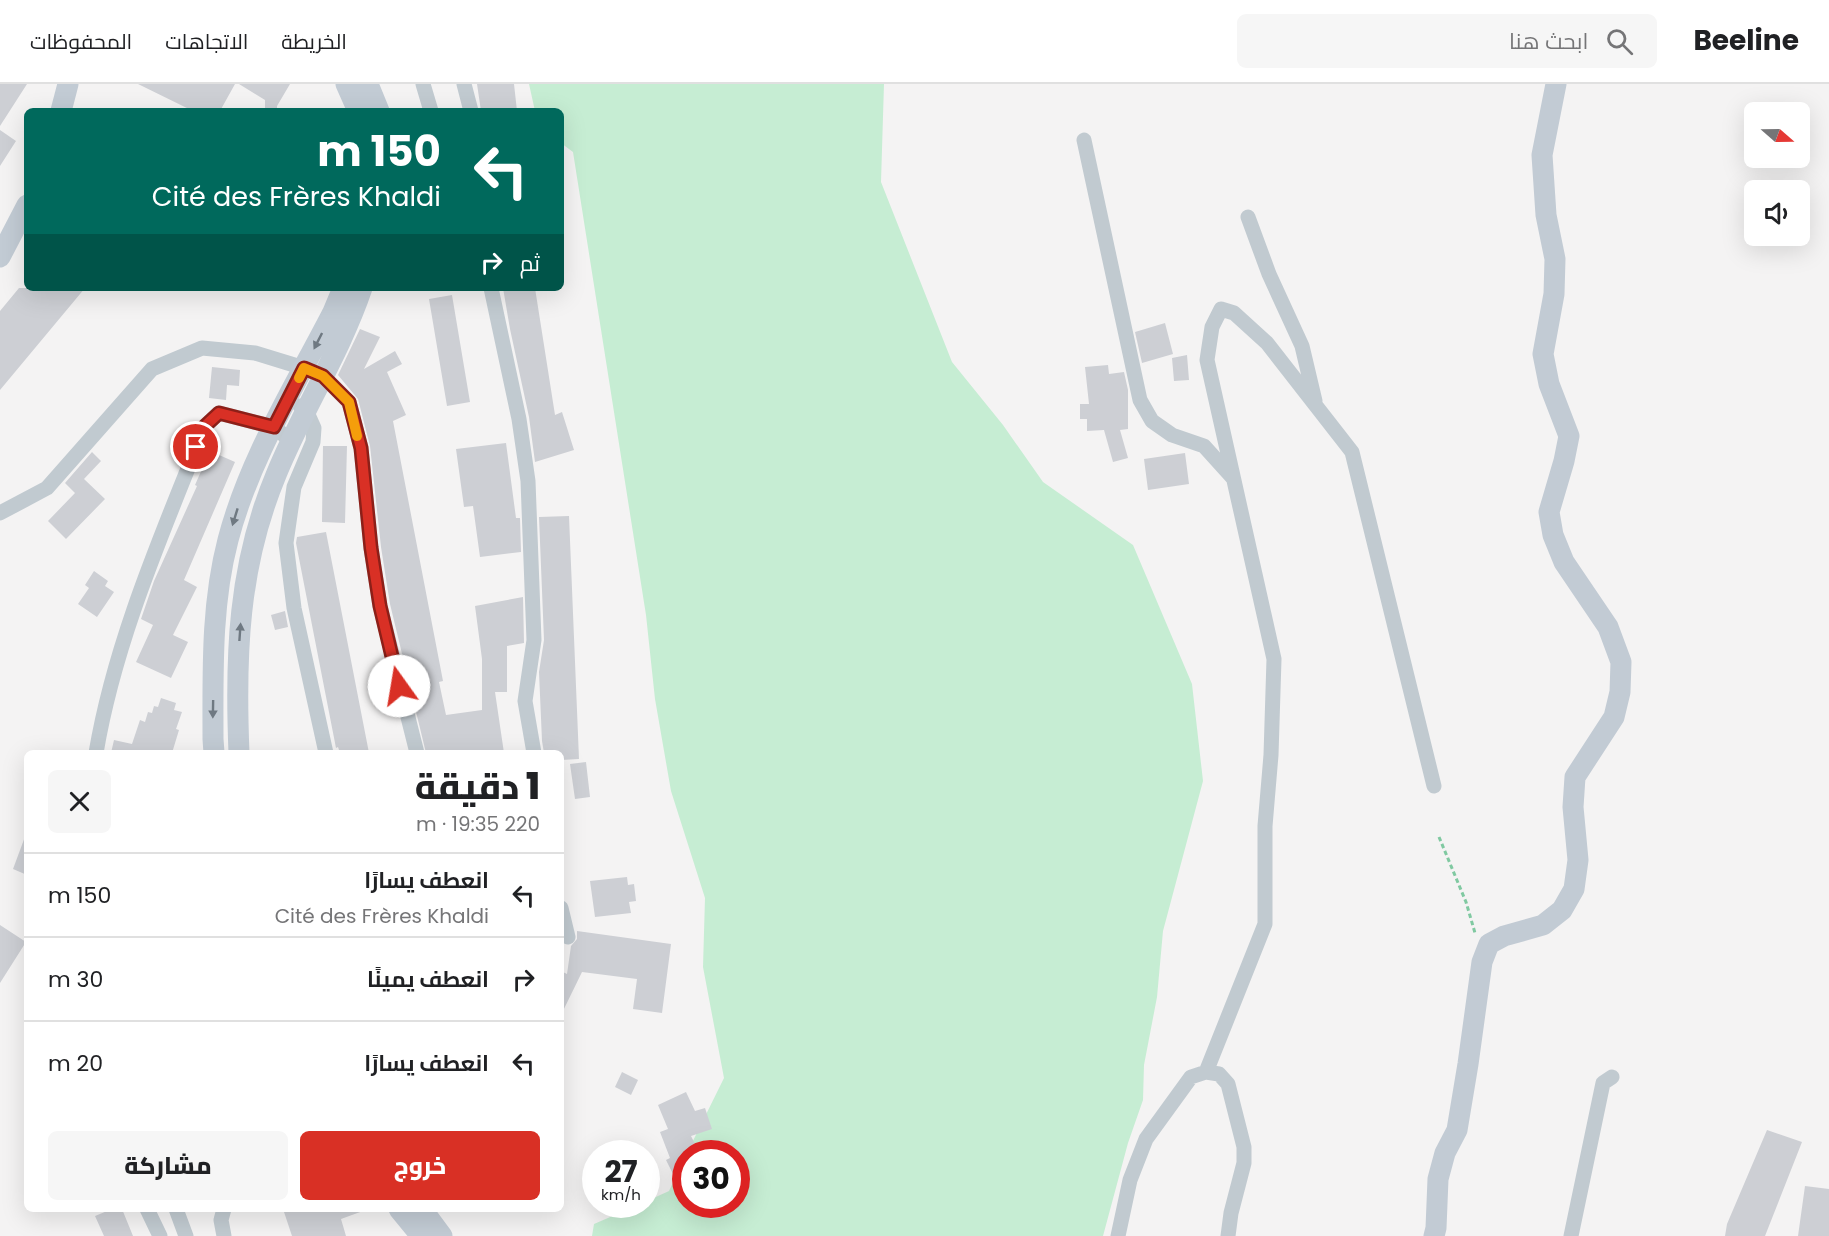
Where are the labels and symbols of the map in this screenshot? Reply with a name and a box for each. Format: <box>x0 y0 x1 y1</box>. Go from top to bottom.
north arrow <box>1744 102 1810 168</box>
one-way arrow <box>314 332 323 349</box>
pin <box>170 421 221 472</box>
one-way arrow <box>229 508 239 526</box>
one-way arrow <box>235 622 244 641</box>
position arrow <box>367 654 431 718</box>
one-way arrow <box>208 700 218 719</box>
speed limit sign: 30 <box>672 1140 750 1218</box>

